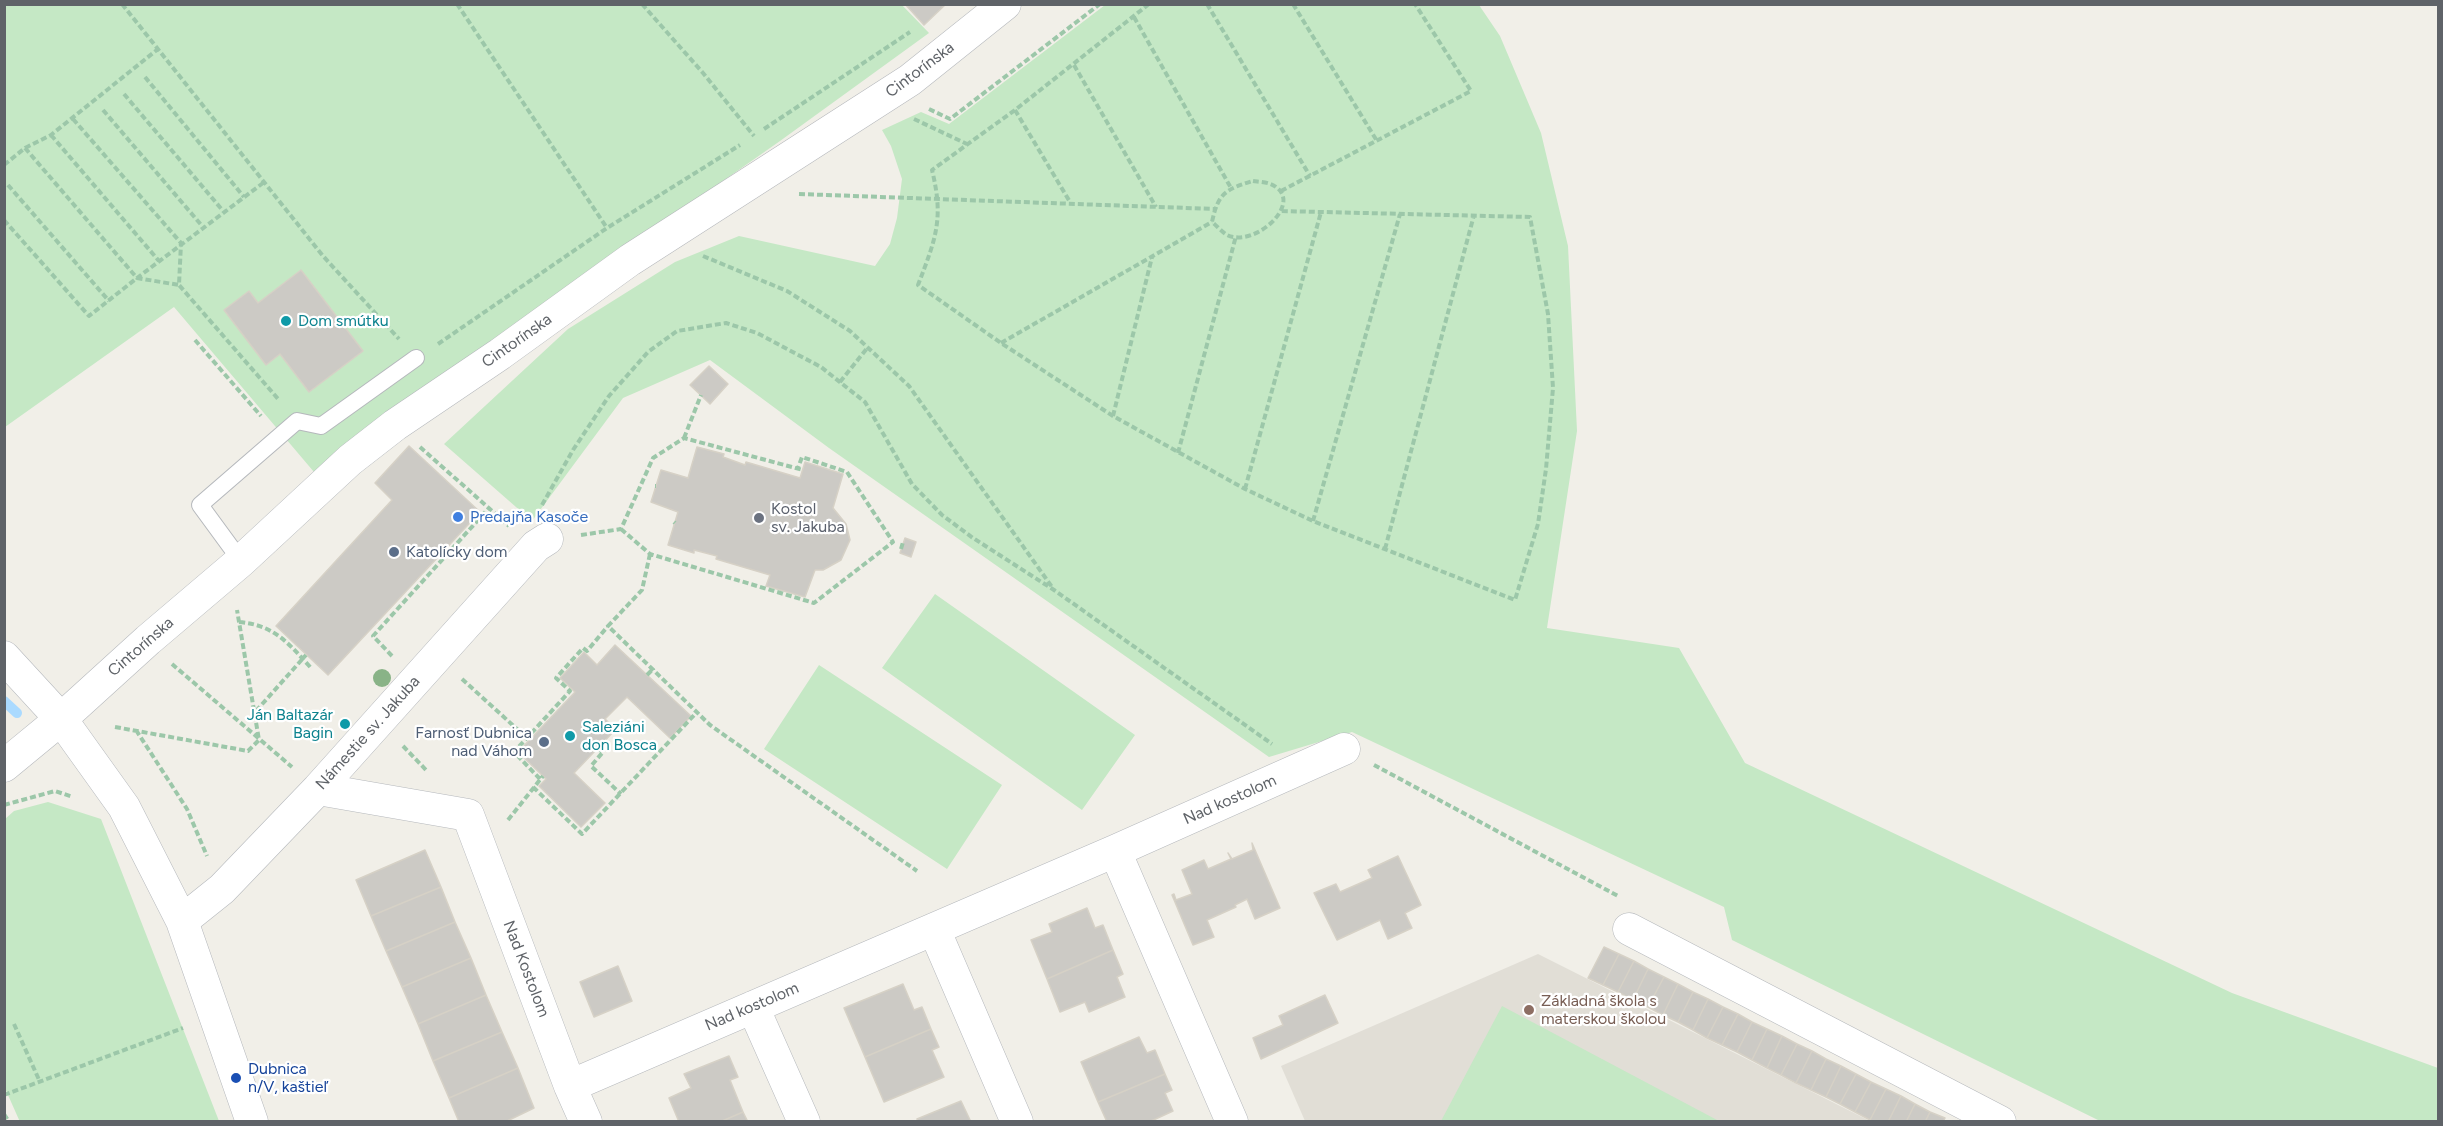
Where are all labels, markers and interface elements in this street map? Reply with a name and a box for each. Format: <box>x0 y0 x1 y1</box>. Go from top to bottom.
street label: Cintorínska <box>882 38 958 102</box>
street label: Cintorínska <box>478 310 556 372</box>
place label: Dom smútku <box>298 311 389 331</box>
marker: Dom smútku <box>279 314 293 328</box>
place label: Kostol sv. Jakuba <box>771 499 845 537</box>
place label: Predajňa Kasoče <box>470 507 588 527</box>
marker: Predajňa Kasoče <box>451 510 465 524</box>
marker: Kostol sv. Jakuba <box>752 511 766 525</box>
place label: Katolícky dom <box>406 542 507 562</box>
marker: Katolícky dom <box>387 545 401 559</box>
street label: Cintorínska <box>104 613 178 681</box>
street label: Námestie sv. Jakuba <box>312 672 424 794</box>
place label: Ján Baltazár Bagin <box>247 705 333 743</box>
marker: Ján Baltazár Bagin <box>338 717 352 731</box>
place label: Saleziáni don Bosca <box>582 717 657 755</box>
place label: Farnosť Dubnica nad Váhom <box>415 723 532 761</box>
marker: Saleziáni don Bosca <box>563 729 577 743</box>
marker: Farnosť Dubnica nad Váhom <box>537 735 551 749</box>
street label: Nad kostolom <box>1180 771 1280 829</box>
street label: Nad Kostolom <box>499 918 553 1020</box>
street label: Nad kostolom <box>702 979 802 1035</box>
place label: Základná škola s materskou školou <box>1541 991 1666 1029</box>
marker: Základná škola s materskou školou <box>1522 1003 1536 1017</box>
place label: Dubnica n/V, kaštieľ <box>248 1059 327 1097</box>
marker: Dubnica n/V, kaštieľ <box>229 1071 243 1085</box>

